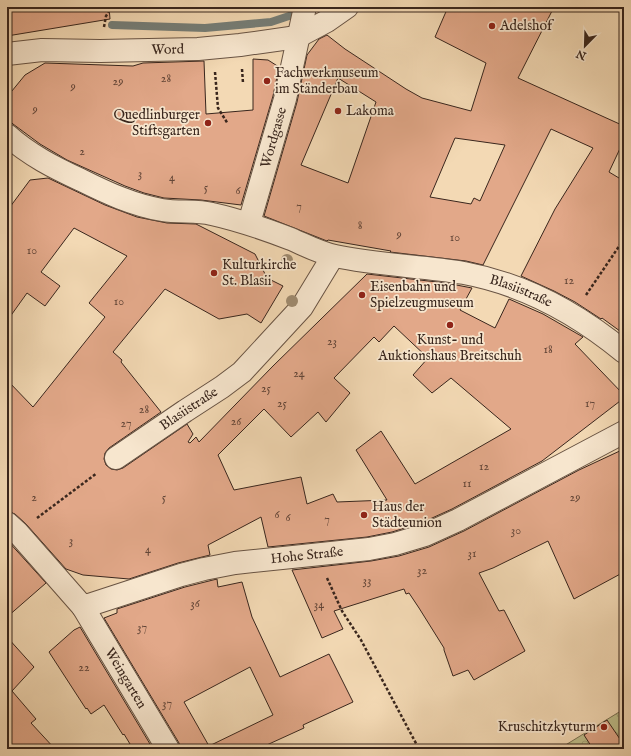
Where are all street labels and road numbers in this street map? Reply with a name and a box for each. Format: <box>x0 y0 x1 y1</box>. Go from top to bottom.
street label: Word <box>151 40 185 59</box>
street label: Wordgasse <box>256 104 291 170</box>
street label: Blasiistraße <box>487 270 556 312</box>
street label: Blasiistraße <box>156 383 222 435</box>
street label: Hohe Straße <box>270 543 345 568</box>
street label: Weingarten <box>100 644 151 712</box>

